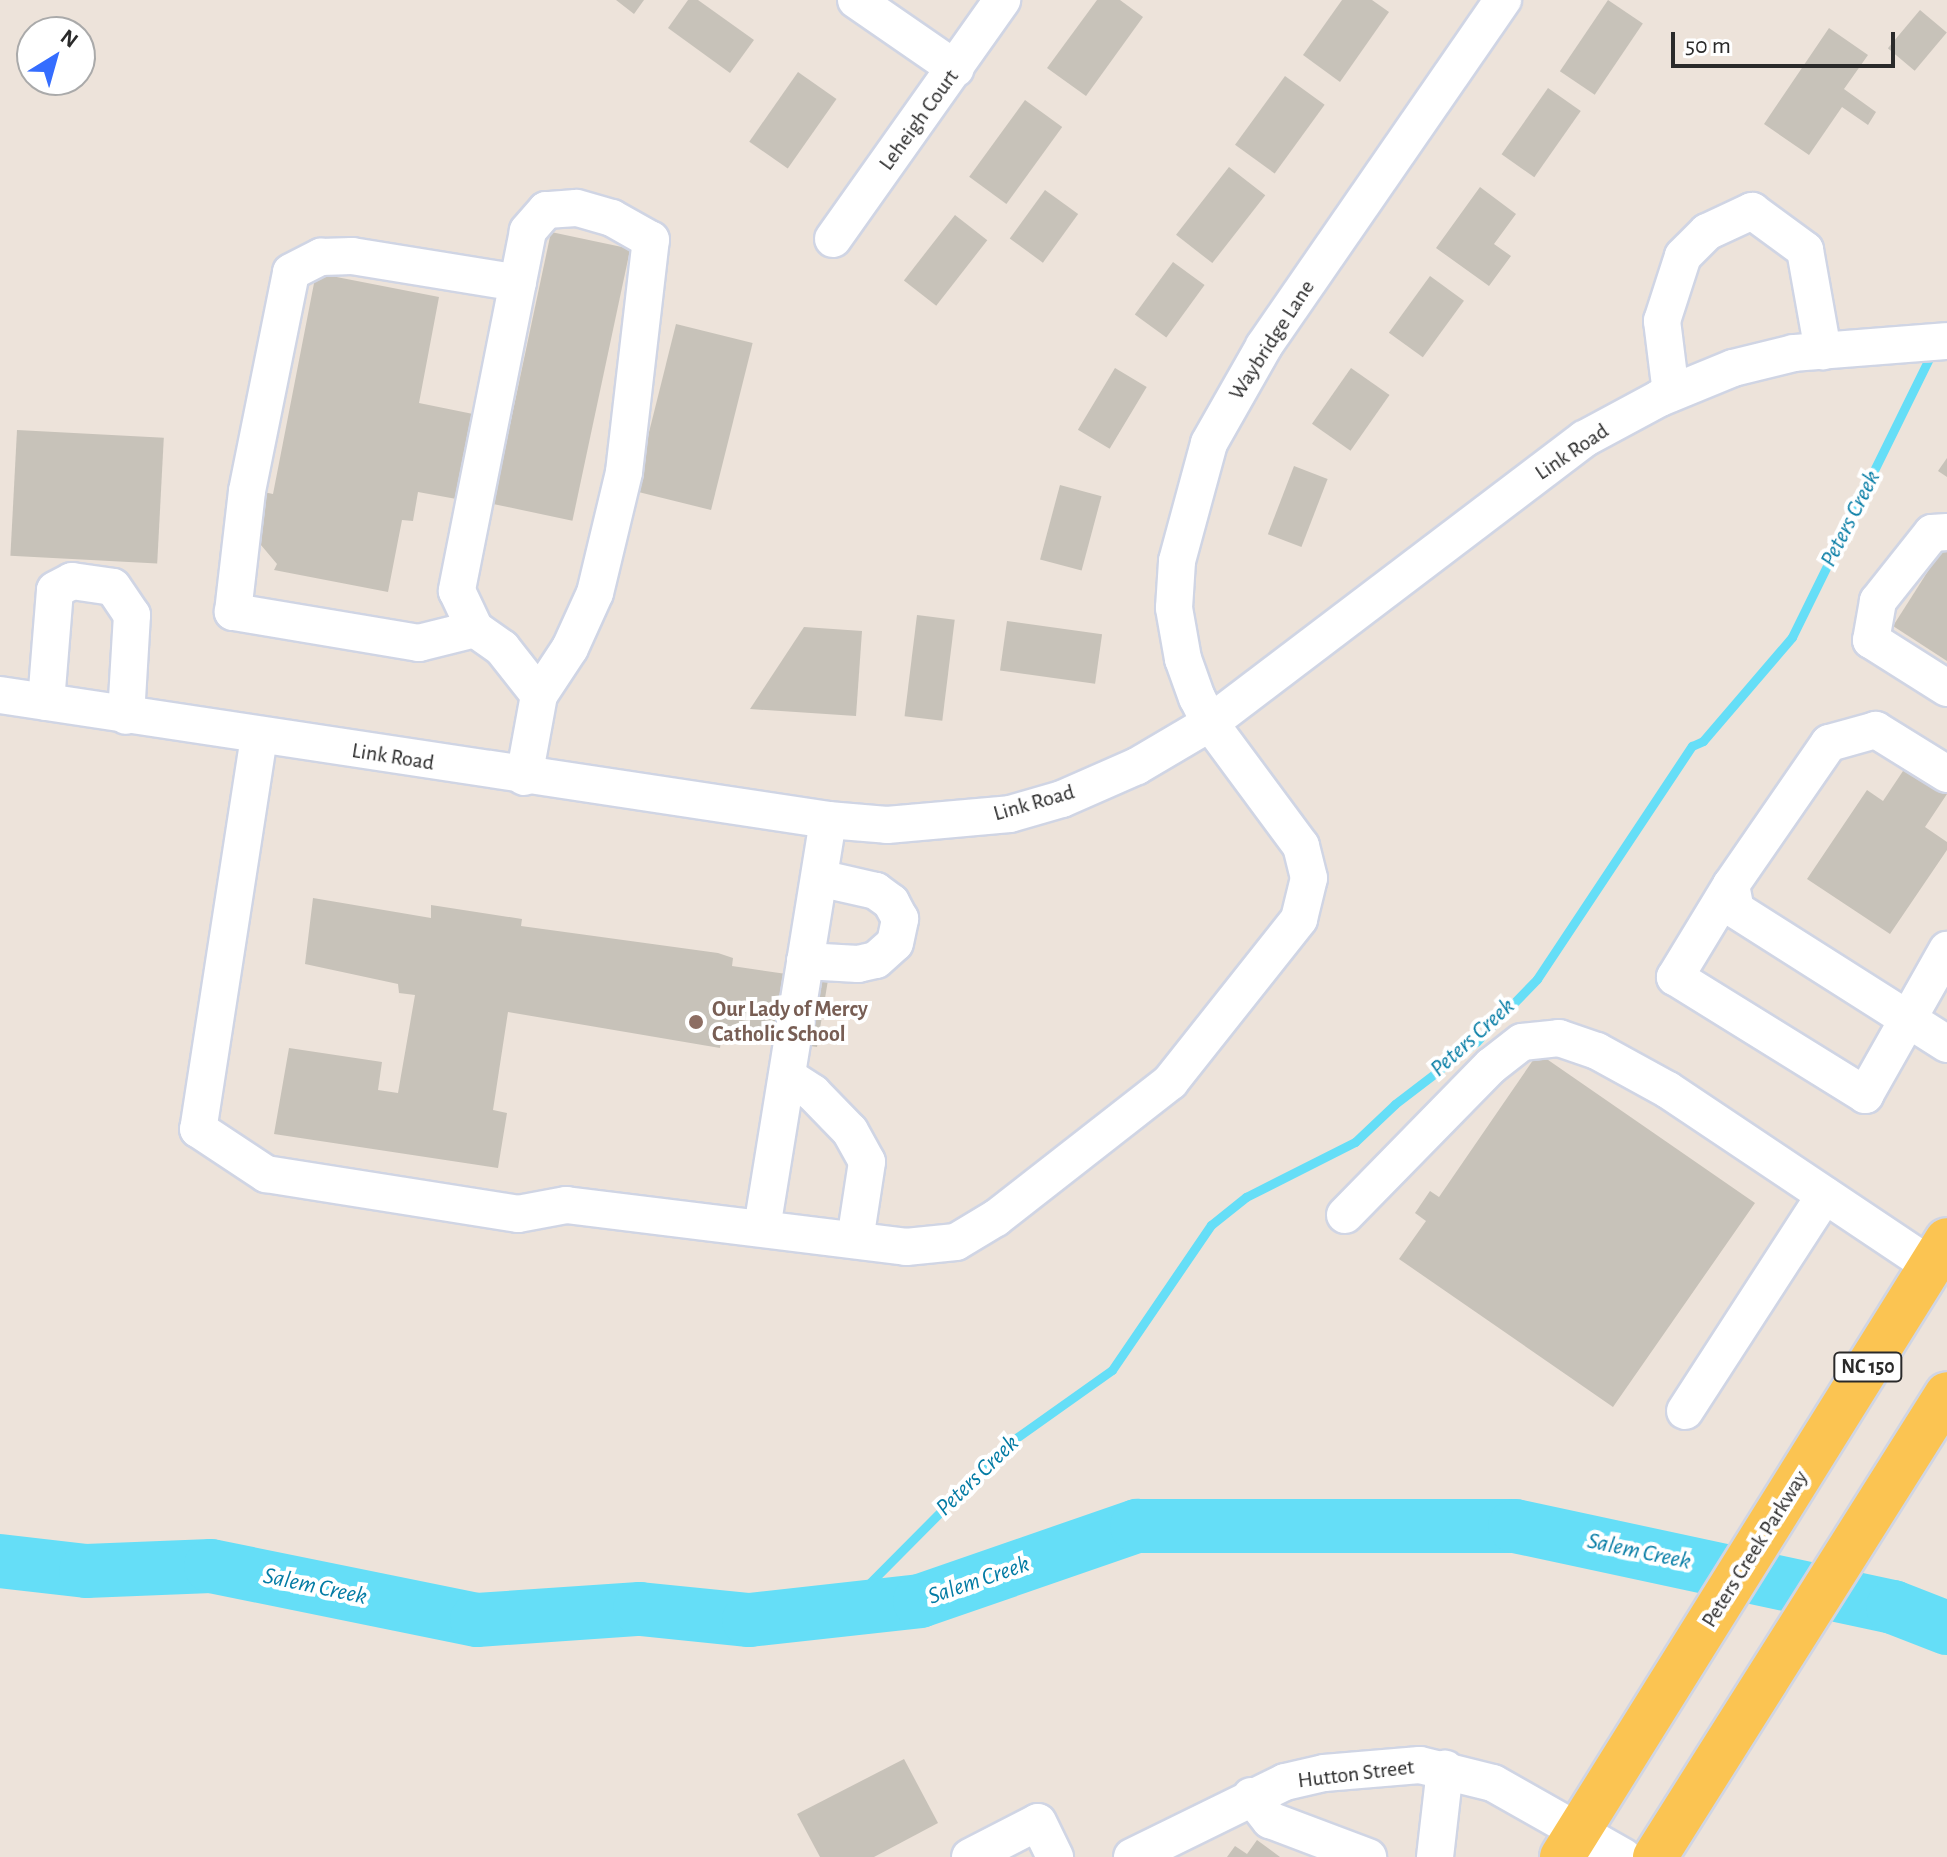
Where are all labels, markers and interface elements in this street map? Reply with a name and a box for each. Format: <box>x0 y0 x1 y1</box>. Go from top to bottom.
north arrow <box>16 16 96 96</box>
scale bar <box>1675 16 1899 66</box>
text: N <box>57 25 82 52</box>
text: 50 m <box>1685 34 1731 58</box>
street label: Leheigh Court <box>873 64 965 176</box>
street label: Waybridge Lane <box>1223 275 1321 405</box>
street label: Link Road <box>1530 418 1614 486</box>
water label: Peters Creek <box>1815 466 1887 572</box>
street label: Link Road <box>350 737 436 777</box>
street label: Link Road <box>990 779 1078 827</box>
water label: Peters Creek <box>1425 992 1521 1084</box>
place label: Our Lady of Mercy Catholic School <box>712 996 868 1048</box>
marker: Our Lady of Mercy Catholic School <box>687 1013 705 1031</box>
road number: NC 150 <box>1832 1351 1904 1383</box>
water label: Peters Creek <box>931 1429 1025 1523</box>
street label: Peters Creek Parkway <box>1696 1466 1814 1632</box>
water label: Salem Creek <box>1585 1527 1693 1577</box>
water label: Salem Creek <box>925 1550 1033 1612</box>
water label: Salem Creek <box>261 1562 369 1612</box>
street label: Hutton Street <box>1296 1754 1416 1794</box>

